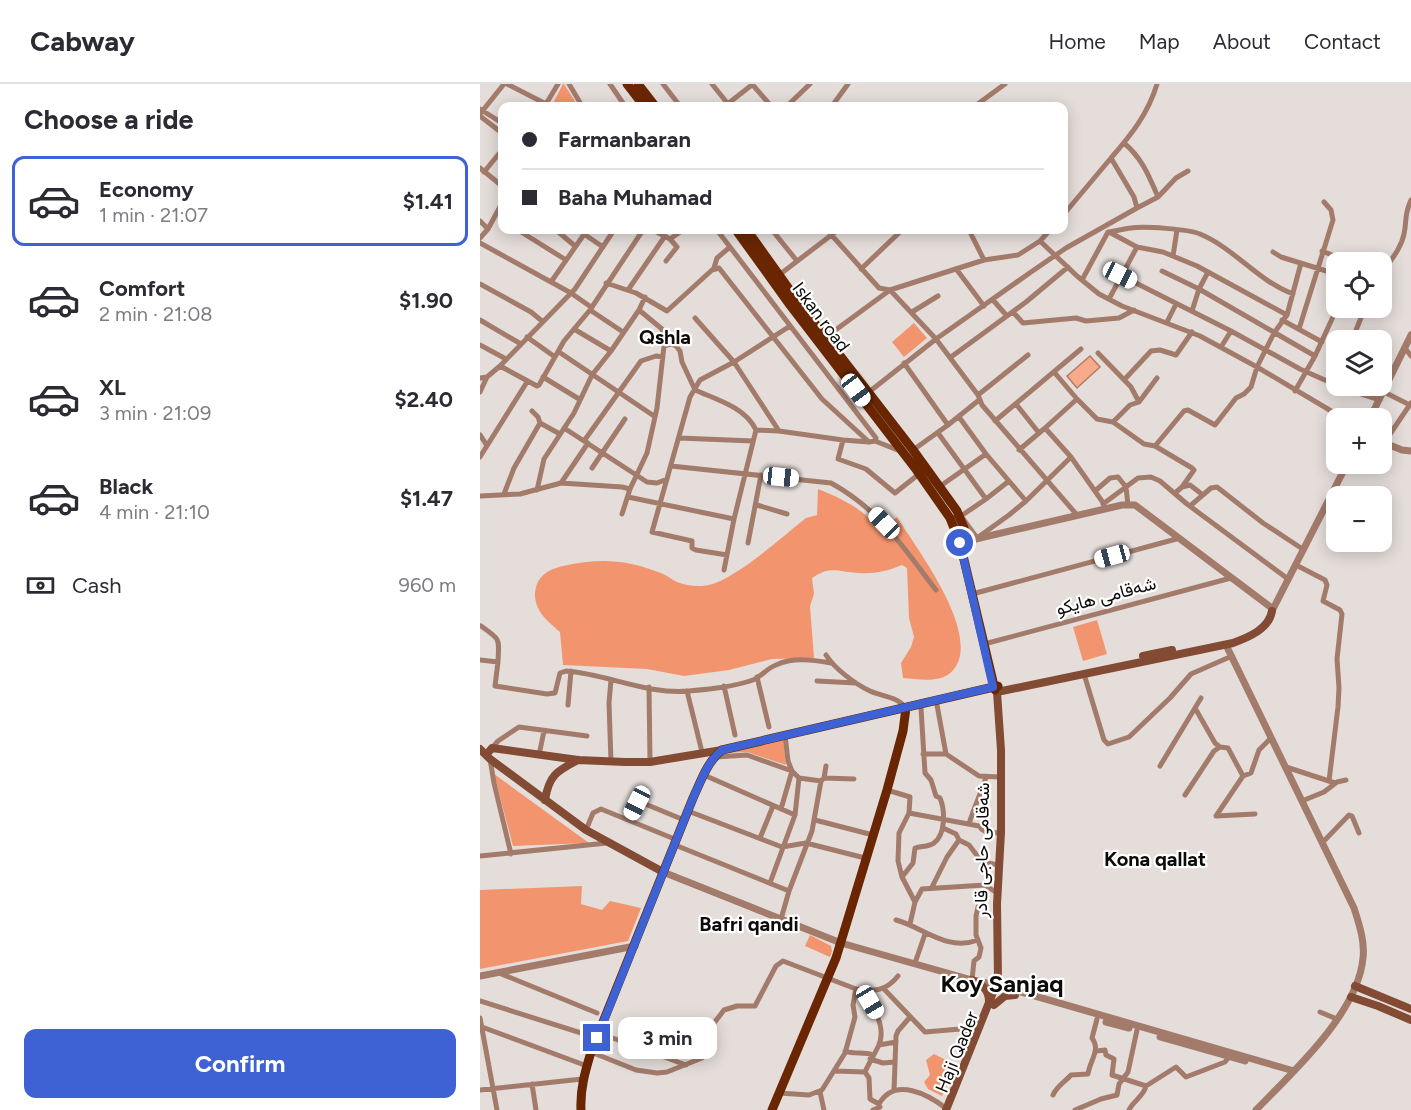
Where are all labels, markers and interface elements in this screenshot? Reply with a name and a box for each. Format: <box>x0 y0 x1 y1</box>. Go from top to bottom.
text: Cabway <box>30 24 135 58</box>
text: Home <box>1049 29 1106 54</box>
text: Map <box>1139 29 1180 54</box>
text: About <box>1213 29 1271 54</box>
text: Contact <box>1304 29 1381 54</box>
text: Choose a ride <box>24 103 193 136</box>
text: Farmanbaran <box>558 126 691 153</box>
icon: car <box>27 174 81 228</box>
text: Economy <box>99 176 194 203</box>
text: Baha Muhamad <box>558 184 712 211</box>
text: $1.41 <box>403 188 453 215</box>
text: 1 min · 21:07 <box>99 203 208 227</box>
map controls <box>1326 252 1392 552</box>
button: locate <box>1326 252 1392 318</box>
car <box>1100 259 1140 291</box>
icon: car <box>27 273 81 327</box>
text: Comfort <box>99 275 185 302</box>
street label: Iskan road <box>788 278 854 356</box>
text: $1.90 <box>399 287 453 314</box>
text: 2 min · 21:08 <box>99 302 213 326</box>
district label: Qshla <box>639 325 691 349</box>
button: layers <box>1326 330 1392 396</box>
car <box>838 370 874 410</box>
icon: car <box>27 372 81 426</box>
text: XL <box>99 374 126 401</box>
text: $2.40 <box>394 386 453 413</box>
text: 3 min · 21:09 <box>99 401 211 425</box>
button: + <box>1326 408 1392 474</box>
car <box>762 466 800 488</box>
icon: car <box>27 471 81 525</box>
text: Black <box>99 473 153 500</box>
text: $1.47 <box>400 485 453 512</box>
button: − <box>1326 486 1392 552</box>
text: 4 min · 21:10 <box>99 500 210 524</box>
car <box>865 504 903 542</box>
route start <box>946 529 973 556</box>
car <box>1092 543 1132 569</box>
icon: cash <box>24 569 57 602</box>
text: Cash <box>72 572 122 599</box>
street label: شه‌قامی هایكو <box>1054 572 1158 620</box>
text: 960 m <box>399 573 456 597</box>
street label: شەقامی حاجی قادر <box>970 782 994 919</box>
car <box>621 783 653 823</box>
district label: Kona qallat <box>1104 847 1206 871</box>
district label: Bafri qandi <box>699 912 799 936</box>
district label: Koy Sanjaq <box>940 969 1064 998</box>
car <box>853 982 887 1022</box>
street label: Haji Qader <box>931 1008 983 1096</box>
callout: 3 min <box>618 1017 717 1059</box>
route end <box>583 1024 610 1051</box>
text: 3 min <box>643 1026 692 1050</box>
button: Confirm <box>24 1029 456 1098</box>

